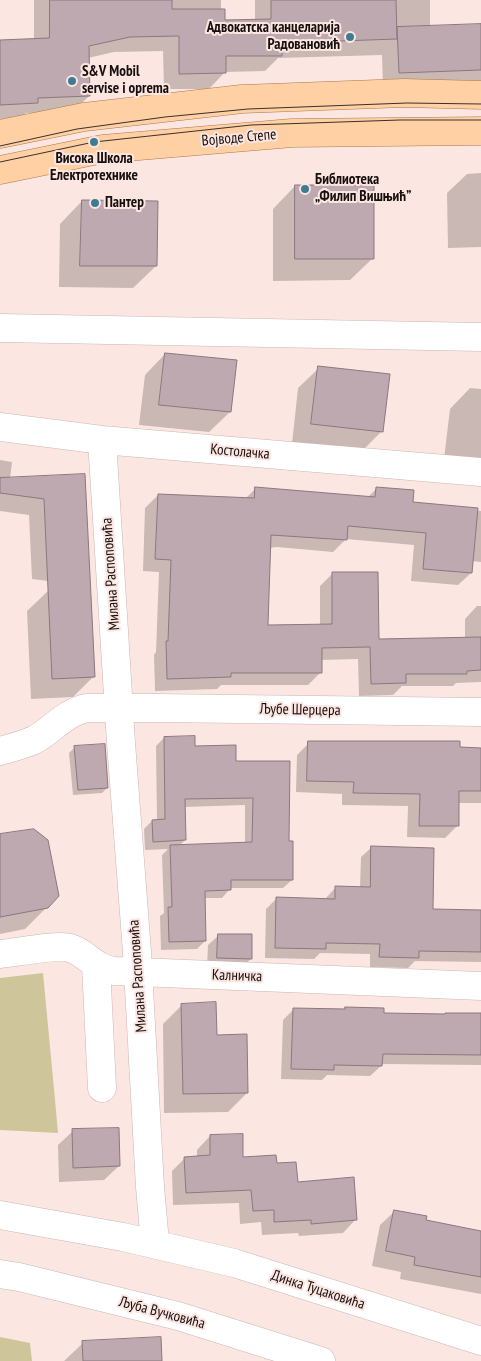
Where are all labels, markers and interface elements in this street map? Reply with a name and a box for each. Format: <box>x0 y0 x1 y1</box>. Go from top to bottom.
place label: Адвокатска канцеларија Радовановић <box>207 19 340 54</box>
marker: Адвокатска канцеларија Радовановић <box>344 31 356 43</box>
place label: S&V Mobil servise i oprema <box>82 63 169 98</box>
marker: S&V Mobil servise i oprema <box>66 75 78 87</box>
street label: Војводе Степе <box>201 126 277 150</box>
marker: Висока Школа Електротехнике <box>88 136 100 148</box>
place label: Висока Школа Електротехнике <box>50 150 138 185</box>
place label: Библиотека „Филип Вишњић” <box>315 171 411 206</box>
marker: Библиотека „Филип Вишњић” <box>299 183 311 195</box>
place label: Пантер <box>105 194 144 212</box>
marker: Пантер <box>89 197 101 209</box>
street label: Костолачка <box>210 440 270 464</box>
street label: Милана Распоповића <box>98 517 124 631</box>
street label: Љубе Шерцера <box>259 700 341 720</box>
street label: Милана Распоповића <box>125 919 151 1033</box>
street label: Калничка <box>212 966 262 986</box>
street label: Динка Туцаковића <box>269 1266 367 1314</box>
street label: Љуба Вучковића <box>117 1293 207 1333</box>

